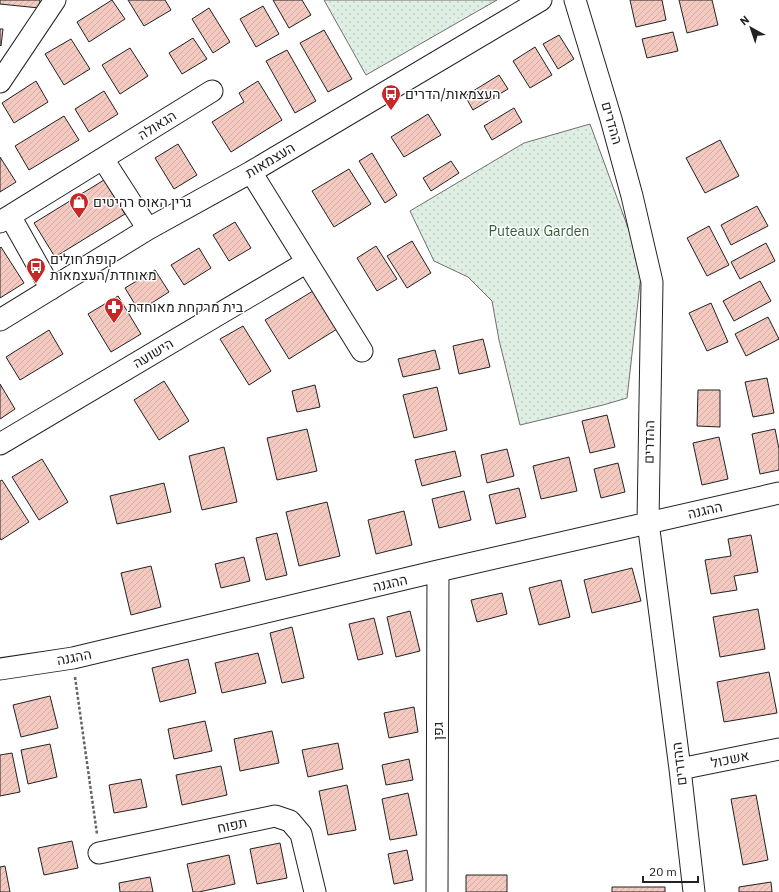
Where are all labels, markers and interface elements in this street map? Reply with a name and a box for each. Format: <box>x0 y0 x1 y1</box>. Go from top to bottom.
north arrow <box>731 8 771 48</box>
text: N <box>737 12 752 28</box>
bus stop icon: העצמאות/הדרים <box>380 83 402 111</box>
place label: העצמאות/הדרים <box>405 85 501 103</box>
street label: ההדרים <box>597 99 627 147</box>
street label: הגאולה <box>134 106 180 144</box>
street label: העצמאות <box>242 138 298 182</box>
shop icon: גרין האוס רהיטים <box>68 191 90 219</box>
place label: גרין האוס רהיטים <box>93 193 191 211</box>
park label: Puteaux Garden <box>489 222 589 240</box>
place label: קופת חולים מאוחדת/העצמאות <box>50 250 157 284</box>
bus stop icon: קופת חולים מאוחדת/העצמאות <box>25 256 47 284</box>
pharmacy icon: בית מרקחת מאוחדת <box>103 296 125 324</box>
place label: בית מרקחת מאוחדת <box>128 298 244 316</box>
street label: הישועה <box>129 334 177 372</box>
street label: ההדרים <box>640 420 658 464</box>
street label: ההגנה <box>686 497 724 523</box>
street label: ההגנה <box>371 570 409 596</box>
street label: ההגנה <box>55 645 93 669</box>
street label: גפן <box>429 722 447 740</box>
street label: ההדרים <box>667 741 691 787</box>
street label: אשכול <box>709 746 751 772</box>
street label: תפוח <box>215 813 249 837</box>
scale bar <box>643 858 698 884</box>
text: 20 m <box>649 864 677 879</box>

